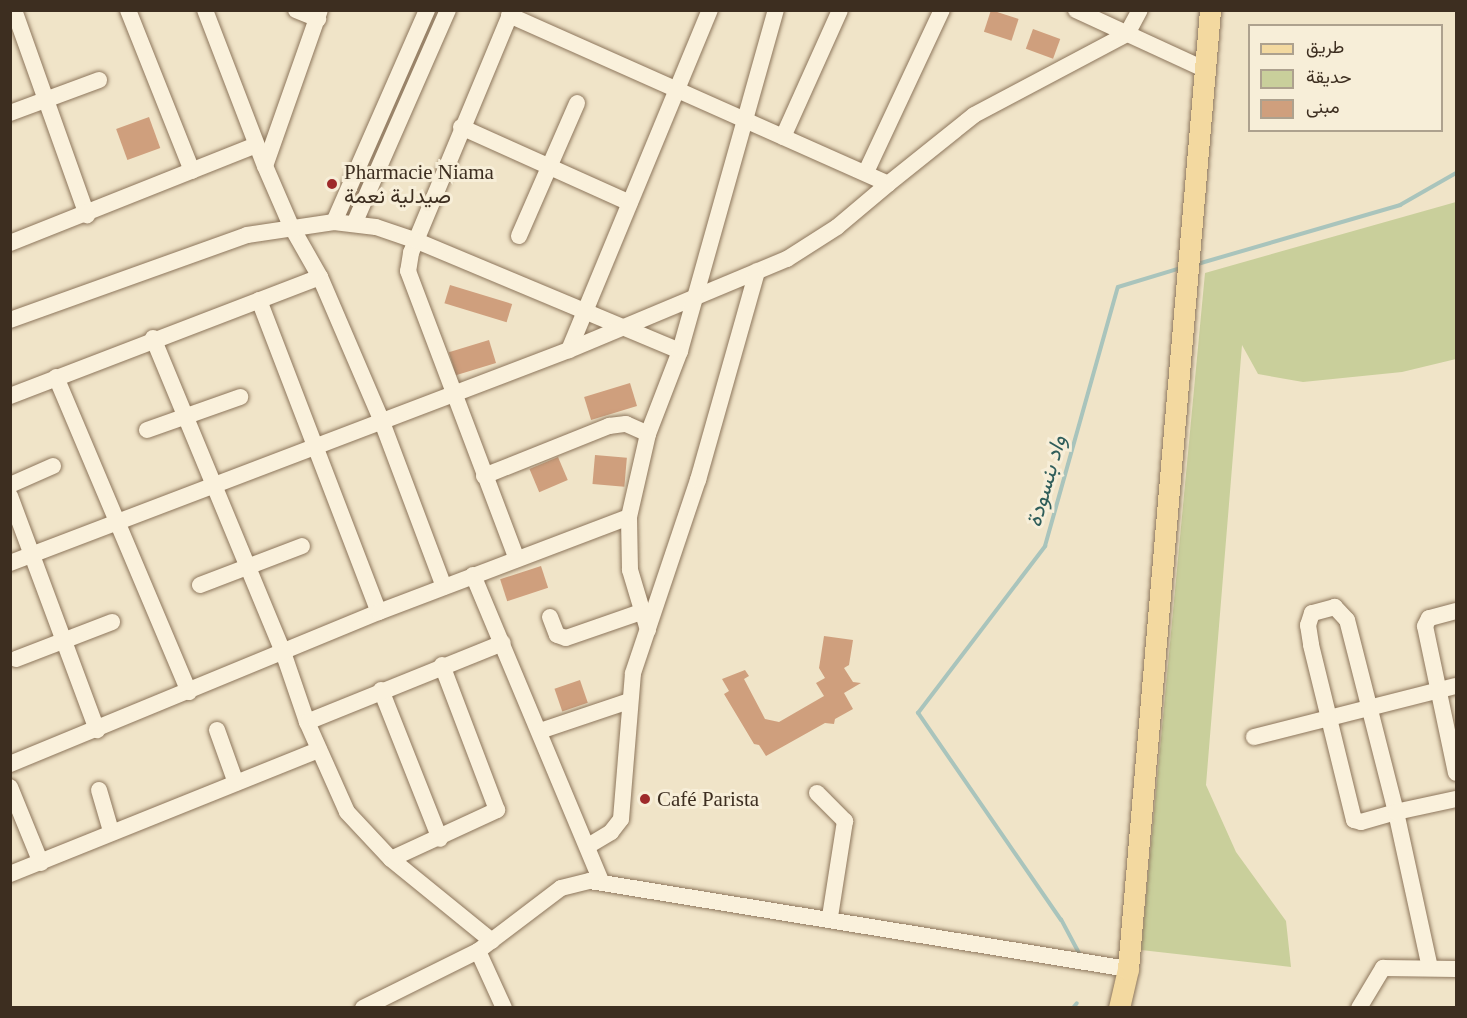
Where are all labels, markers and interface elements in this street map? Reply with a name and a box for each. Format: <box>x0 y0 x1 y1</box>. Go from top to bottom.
legend <box>1248 24 1443 132</box>
text: طريق <box>1306 37 1344 57</box>
text: حديقة <box>1306 67 1352 87</box>
text: مبنى <box>1306 97 1340 117</box>
place label: Pharmacie Niama صيدلية نعمة <box>344 159 494 209</box>
marker: Pharmacie Niama صيدلية نعمة <box>325 177 339 191</box>
water label: واد بنسودة <box>1020 432 1072 530</box>
place label: Café Parista <box>657 786 759 812</box>
marker: Café Parista <box>638 792 652 806</box>

